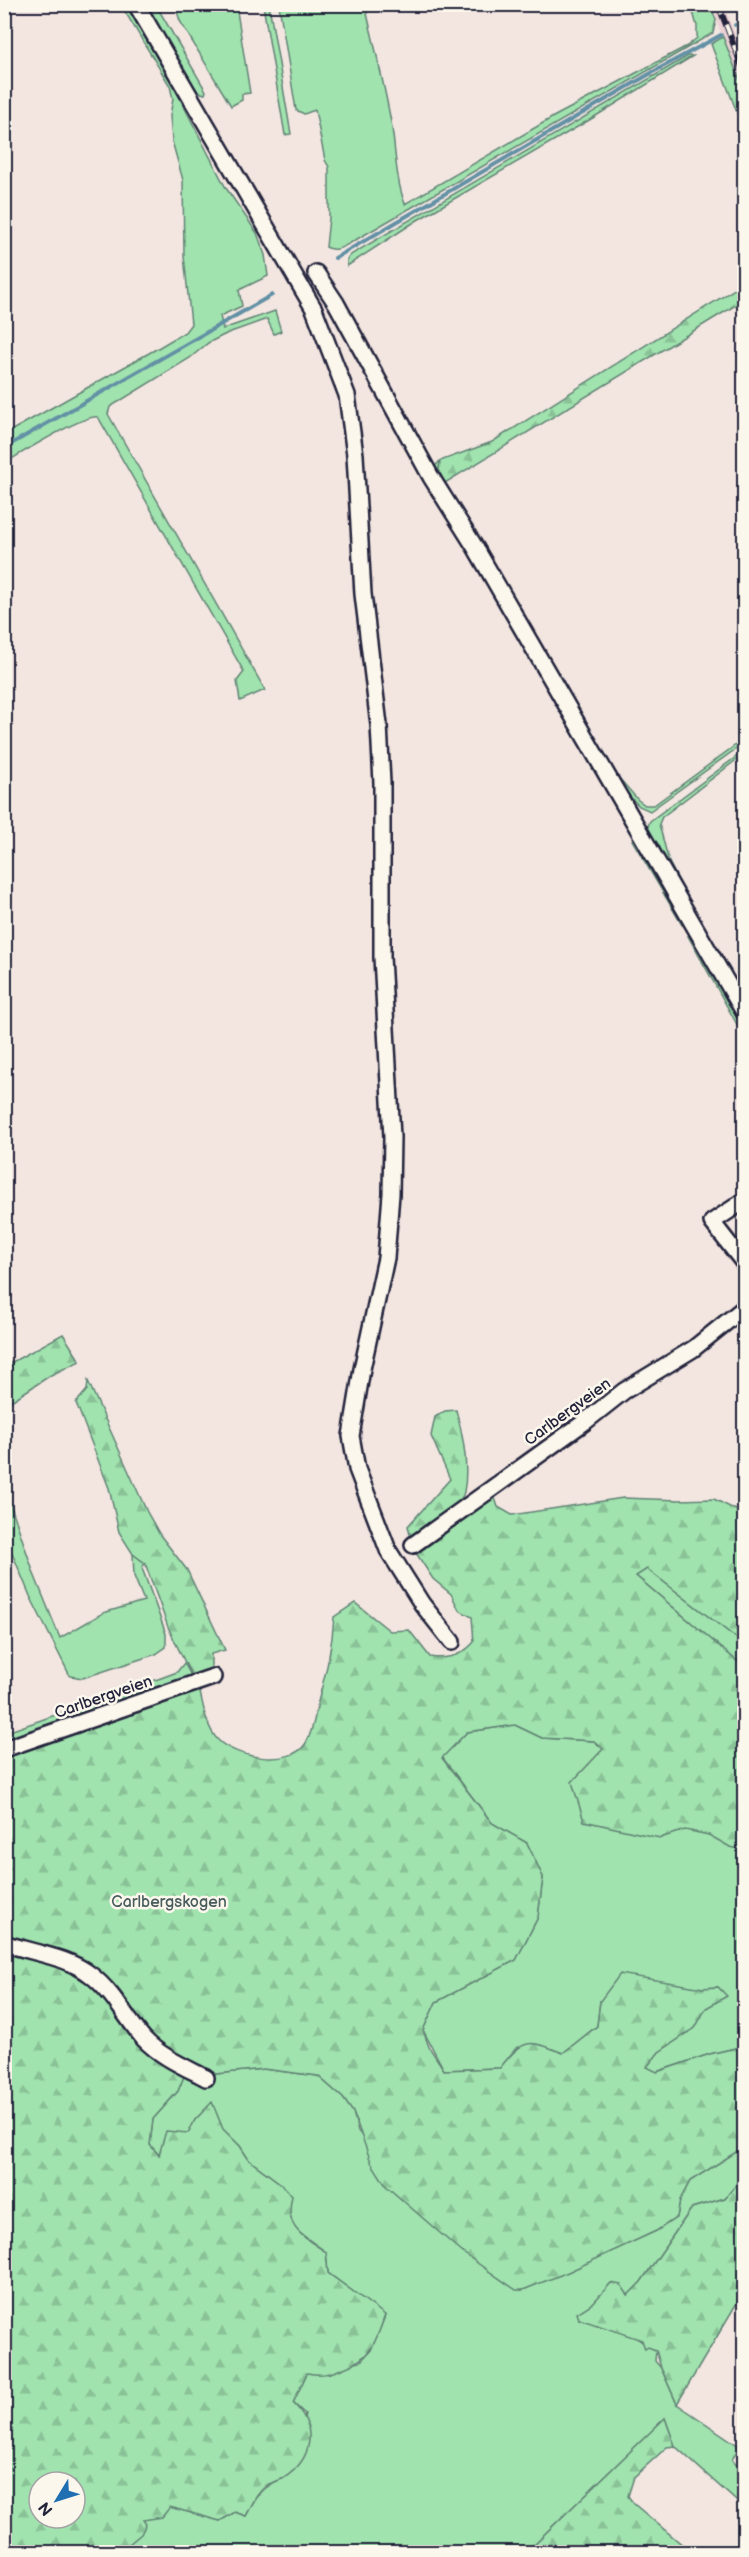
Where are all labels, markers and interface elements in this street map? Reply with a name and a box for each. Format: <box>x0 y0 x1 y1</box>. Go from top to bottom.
street label: Carlbergveien <box>521 1374 615 1450</box>
street label: Carlbergveien <box>52 1672 155 1723</box>
park label: Carlbergskogen <box>111 1893 227 1912</box>
north arrow <box>27 2470 87 2530</box>
text: N <box>35 2498 58 2519</box>

